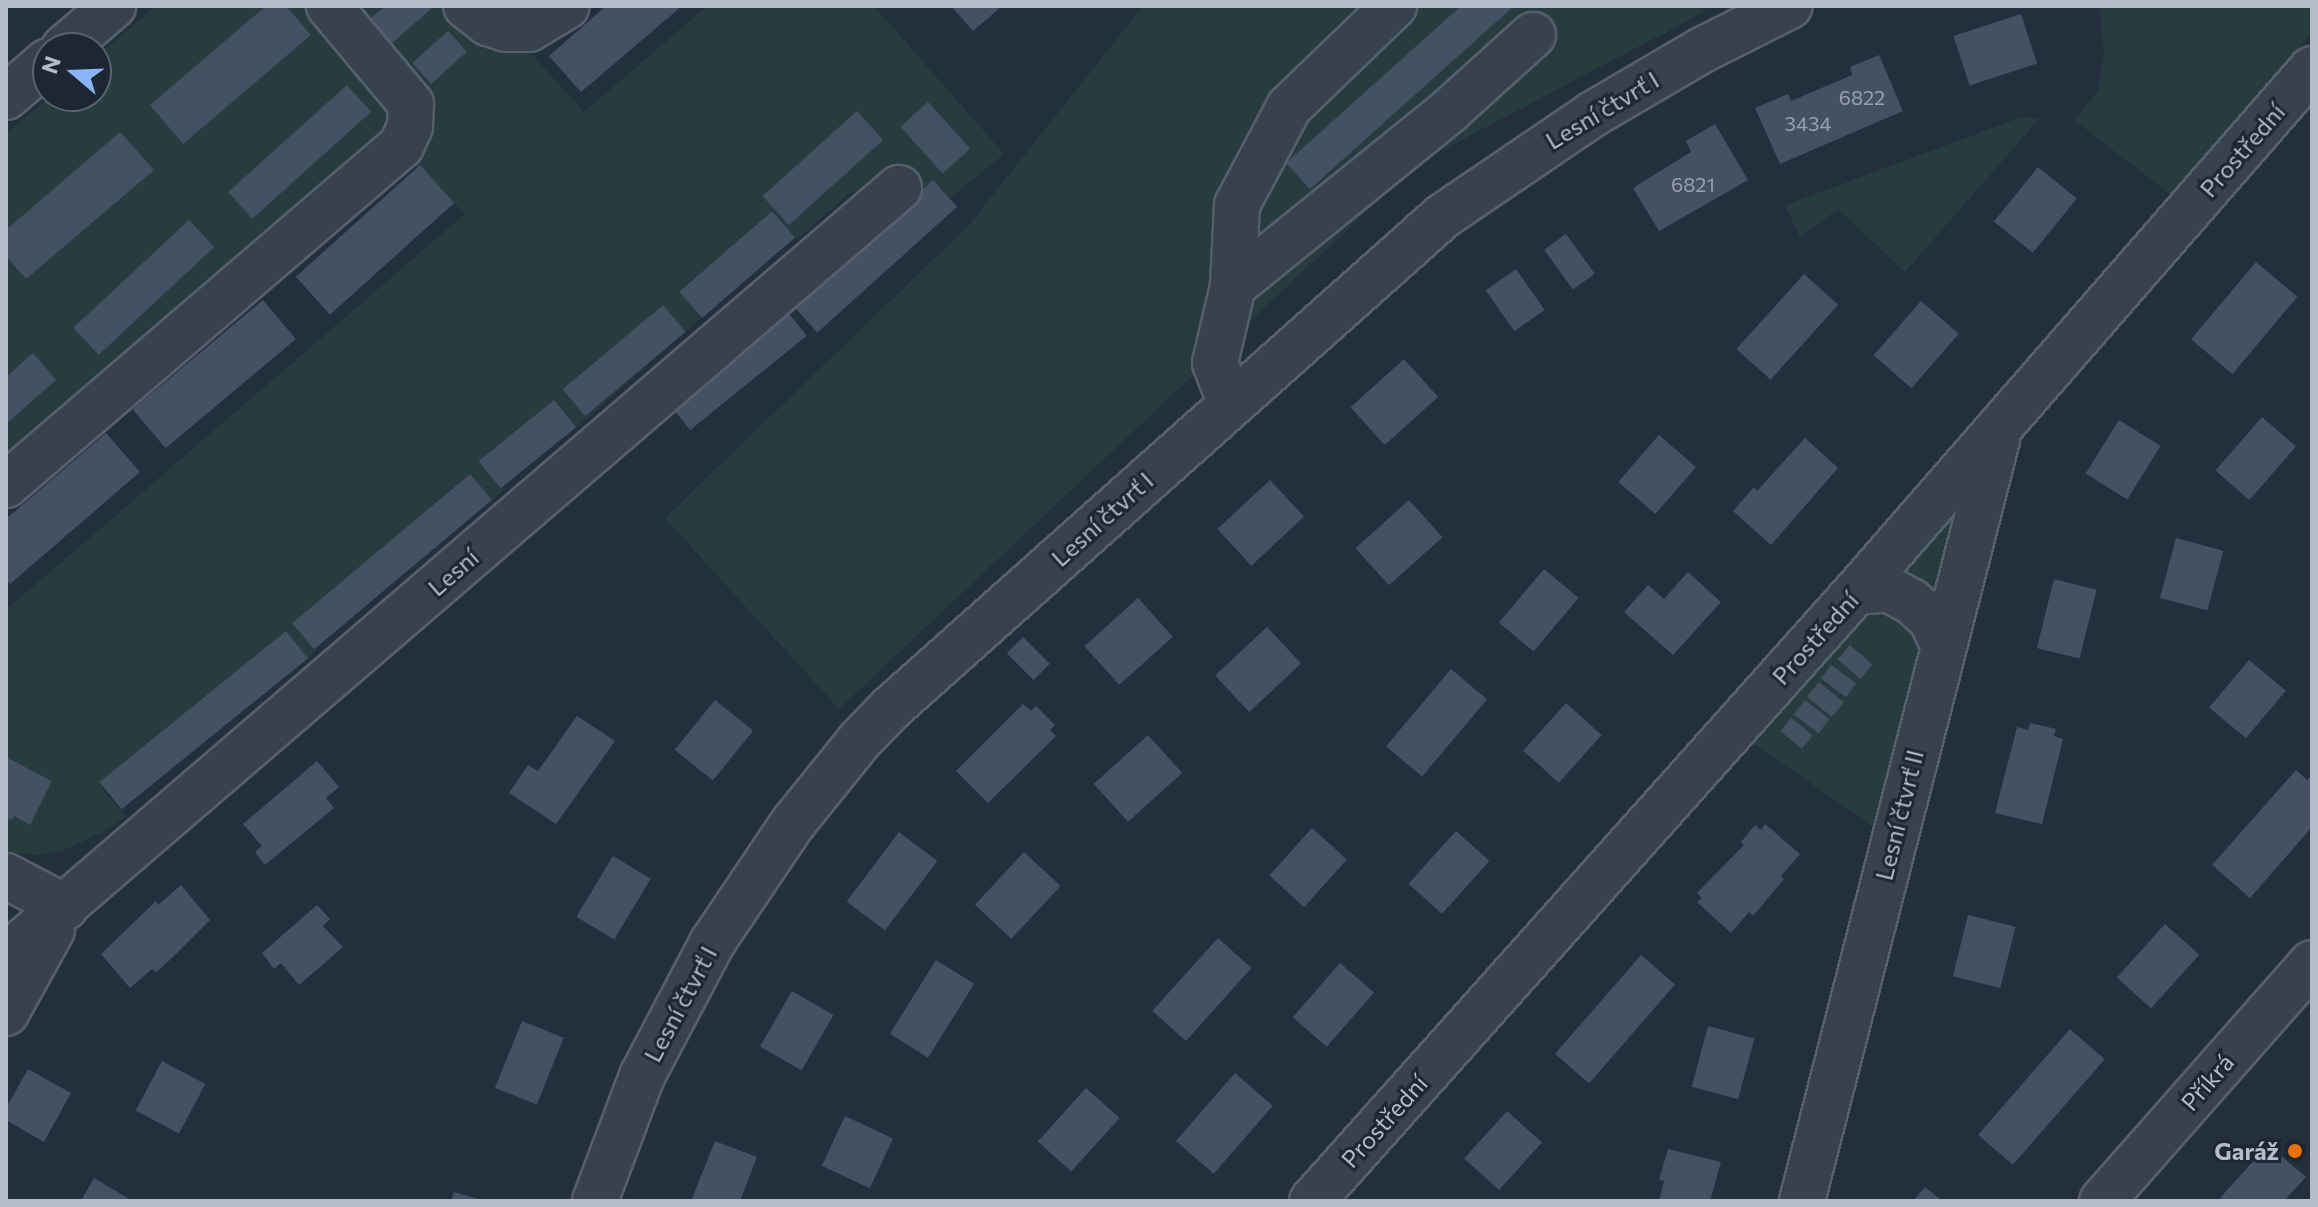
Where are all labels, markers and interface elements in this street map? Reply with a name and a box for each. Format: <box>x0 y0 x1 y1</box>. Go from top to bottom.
north arrow <box>32 32 112 112</box>
text: N <box>35 52 66 77</box>
street label: Lesní čtvrť I <box>1540 65 1664 155</box>
house number: 6822 <box>1839 85 1885 109</box>
street label: Prostřední <box>2194 97 2290 203</box>
house number: 3434 <box>1785 111 1831 135</box>
house number: 6821 <box>1671 172 1715 196</box>
street label: Lesní čtvrť I <box>1045 466 1159 572</box>
street label: Lesní <box>422 542 484 602</box>
street label: Prostřední <box>1766 586 1864 690</box>
street label: Lesní čtvrť II <box>1869 747 1929 883</box>
street label: Lesní čtvrť I <box>638 941 722 1067</box>
street label: Příkrá <box>2175 1048 2239 1116</box>
street label: Prostřední <box>1335 1069 1433 1173</box>
place label: Garáž <box>2214 1137 2279 1165</box>
marker: Garáž <box>2286 1142 2304 1160</box>

